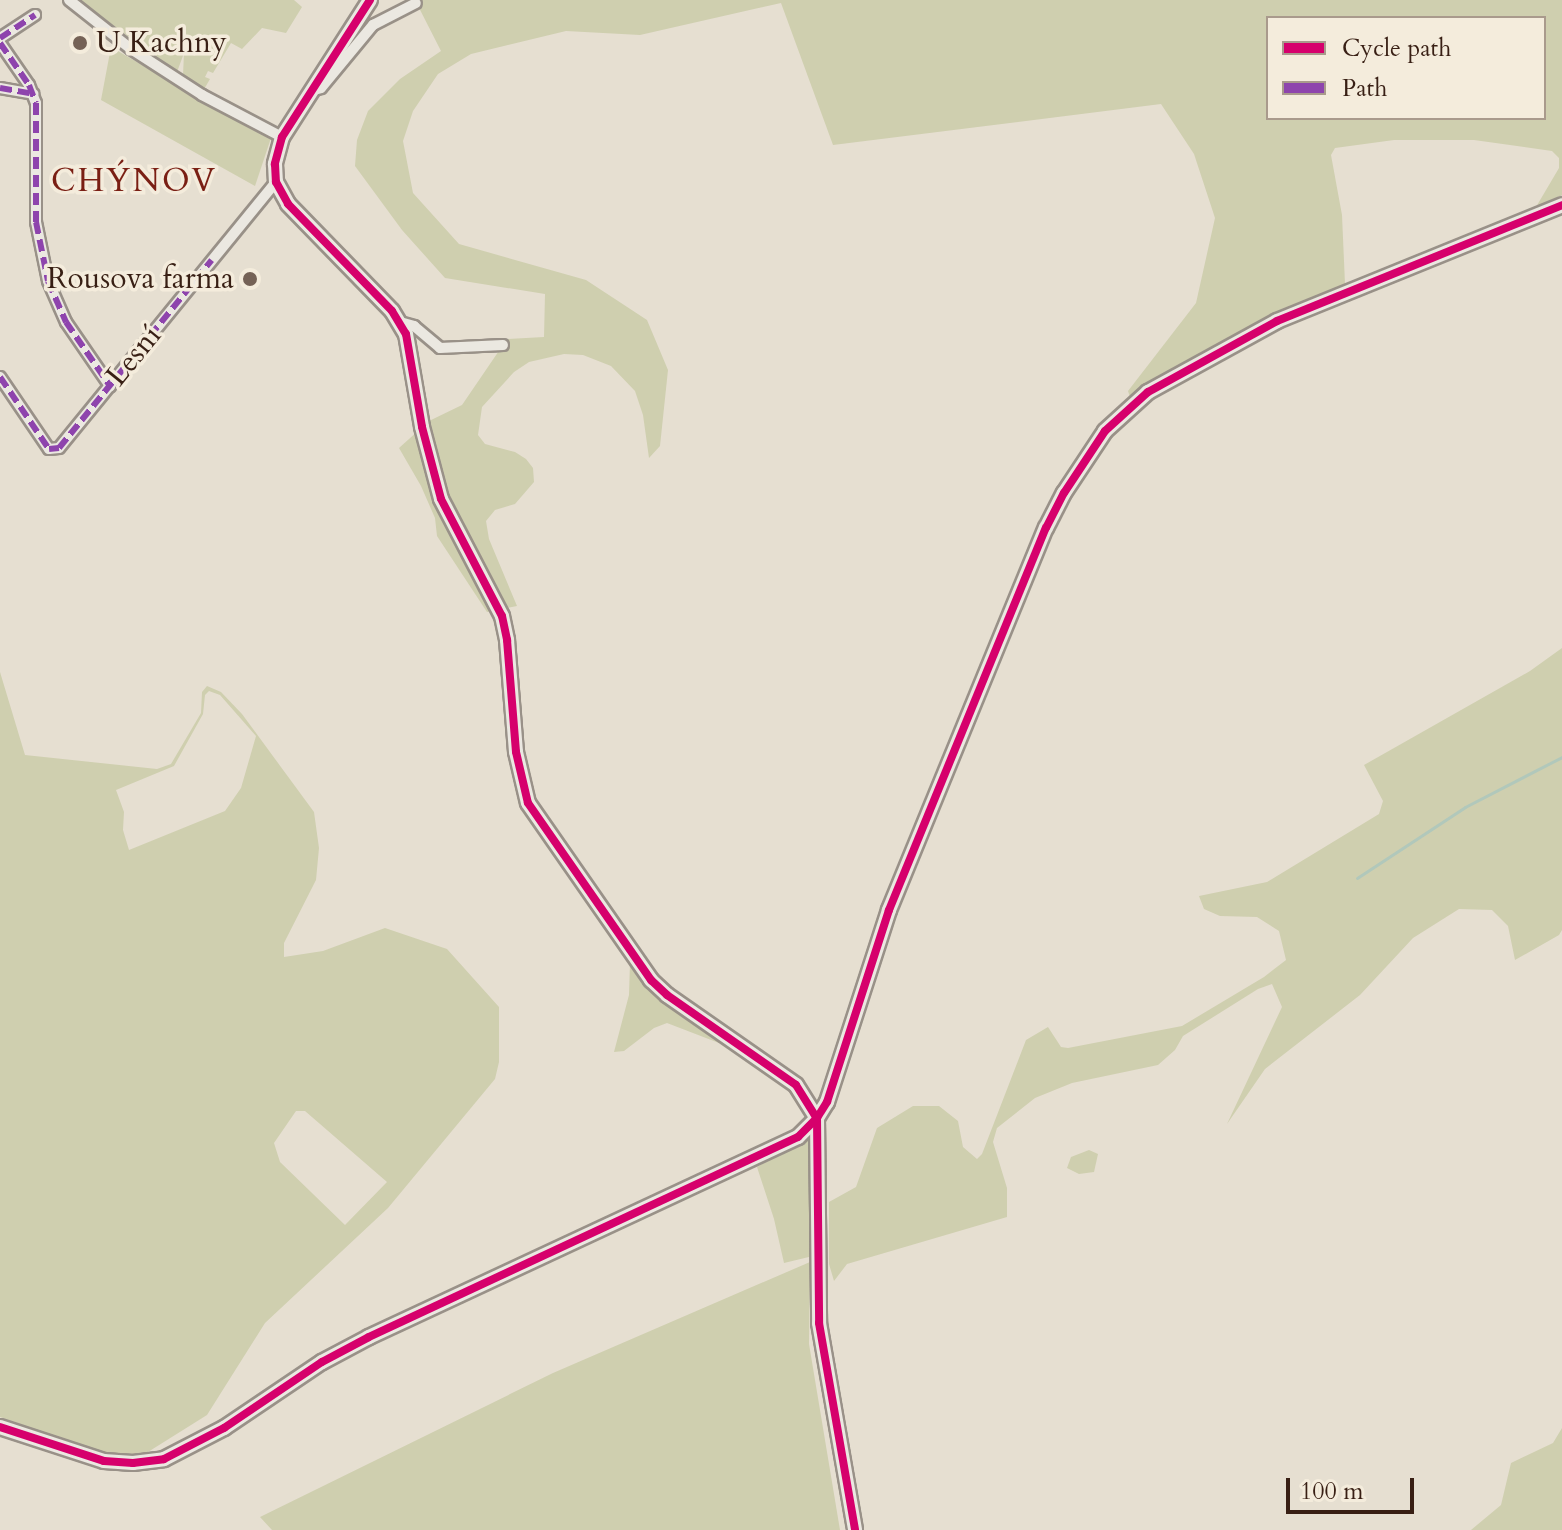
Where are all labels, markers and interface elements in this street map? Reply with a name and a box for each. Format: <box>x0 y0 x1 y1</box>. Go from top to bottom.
legend <box>1266 16 1546 120</box>
place label: U Kachny <box>96 25 227 61</box>
text: Cycle path <box>1342 32 1451 65</box>
marker: U Kachny <box>71 34 89 52</box>
text: Path <box>1342 72 1387 105</box>
district label: CHÝNOV <box>51 162 217 200</box>
place label: Rousova farma <box>47 261 234 297</box>
marker: Rousova farma <box>241 270 259 288</box>
street label: Lesní <box>99 319 169 393</box>
scale bar <box>1290 1462 1418 1512</box>
text: 100 m <box>1300 1475 1364 1508</box>

